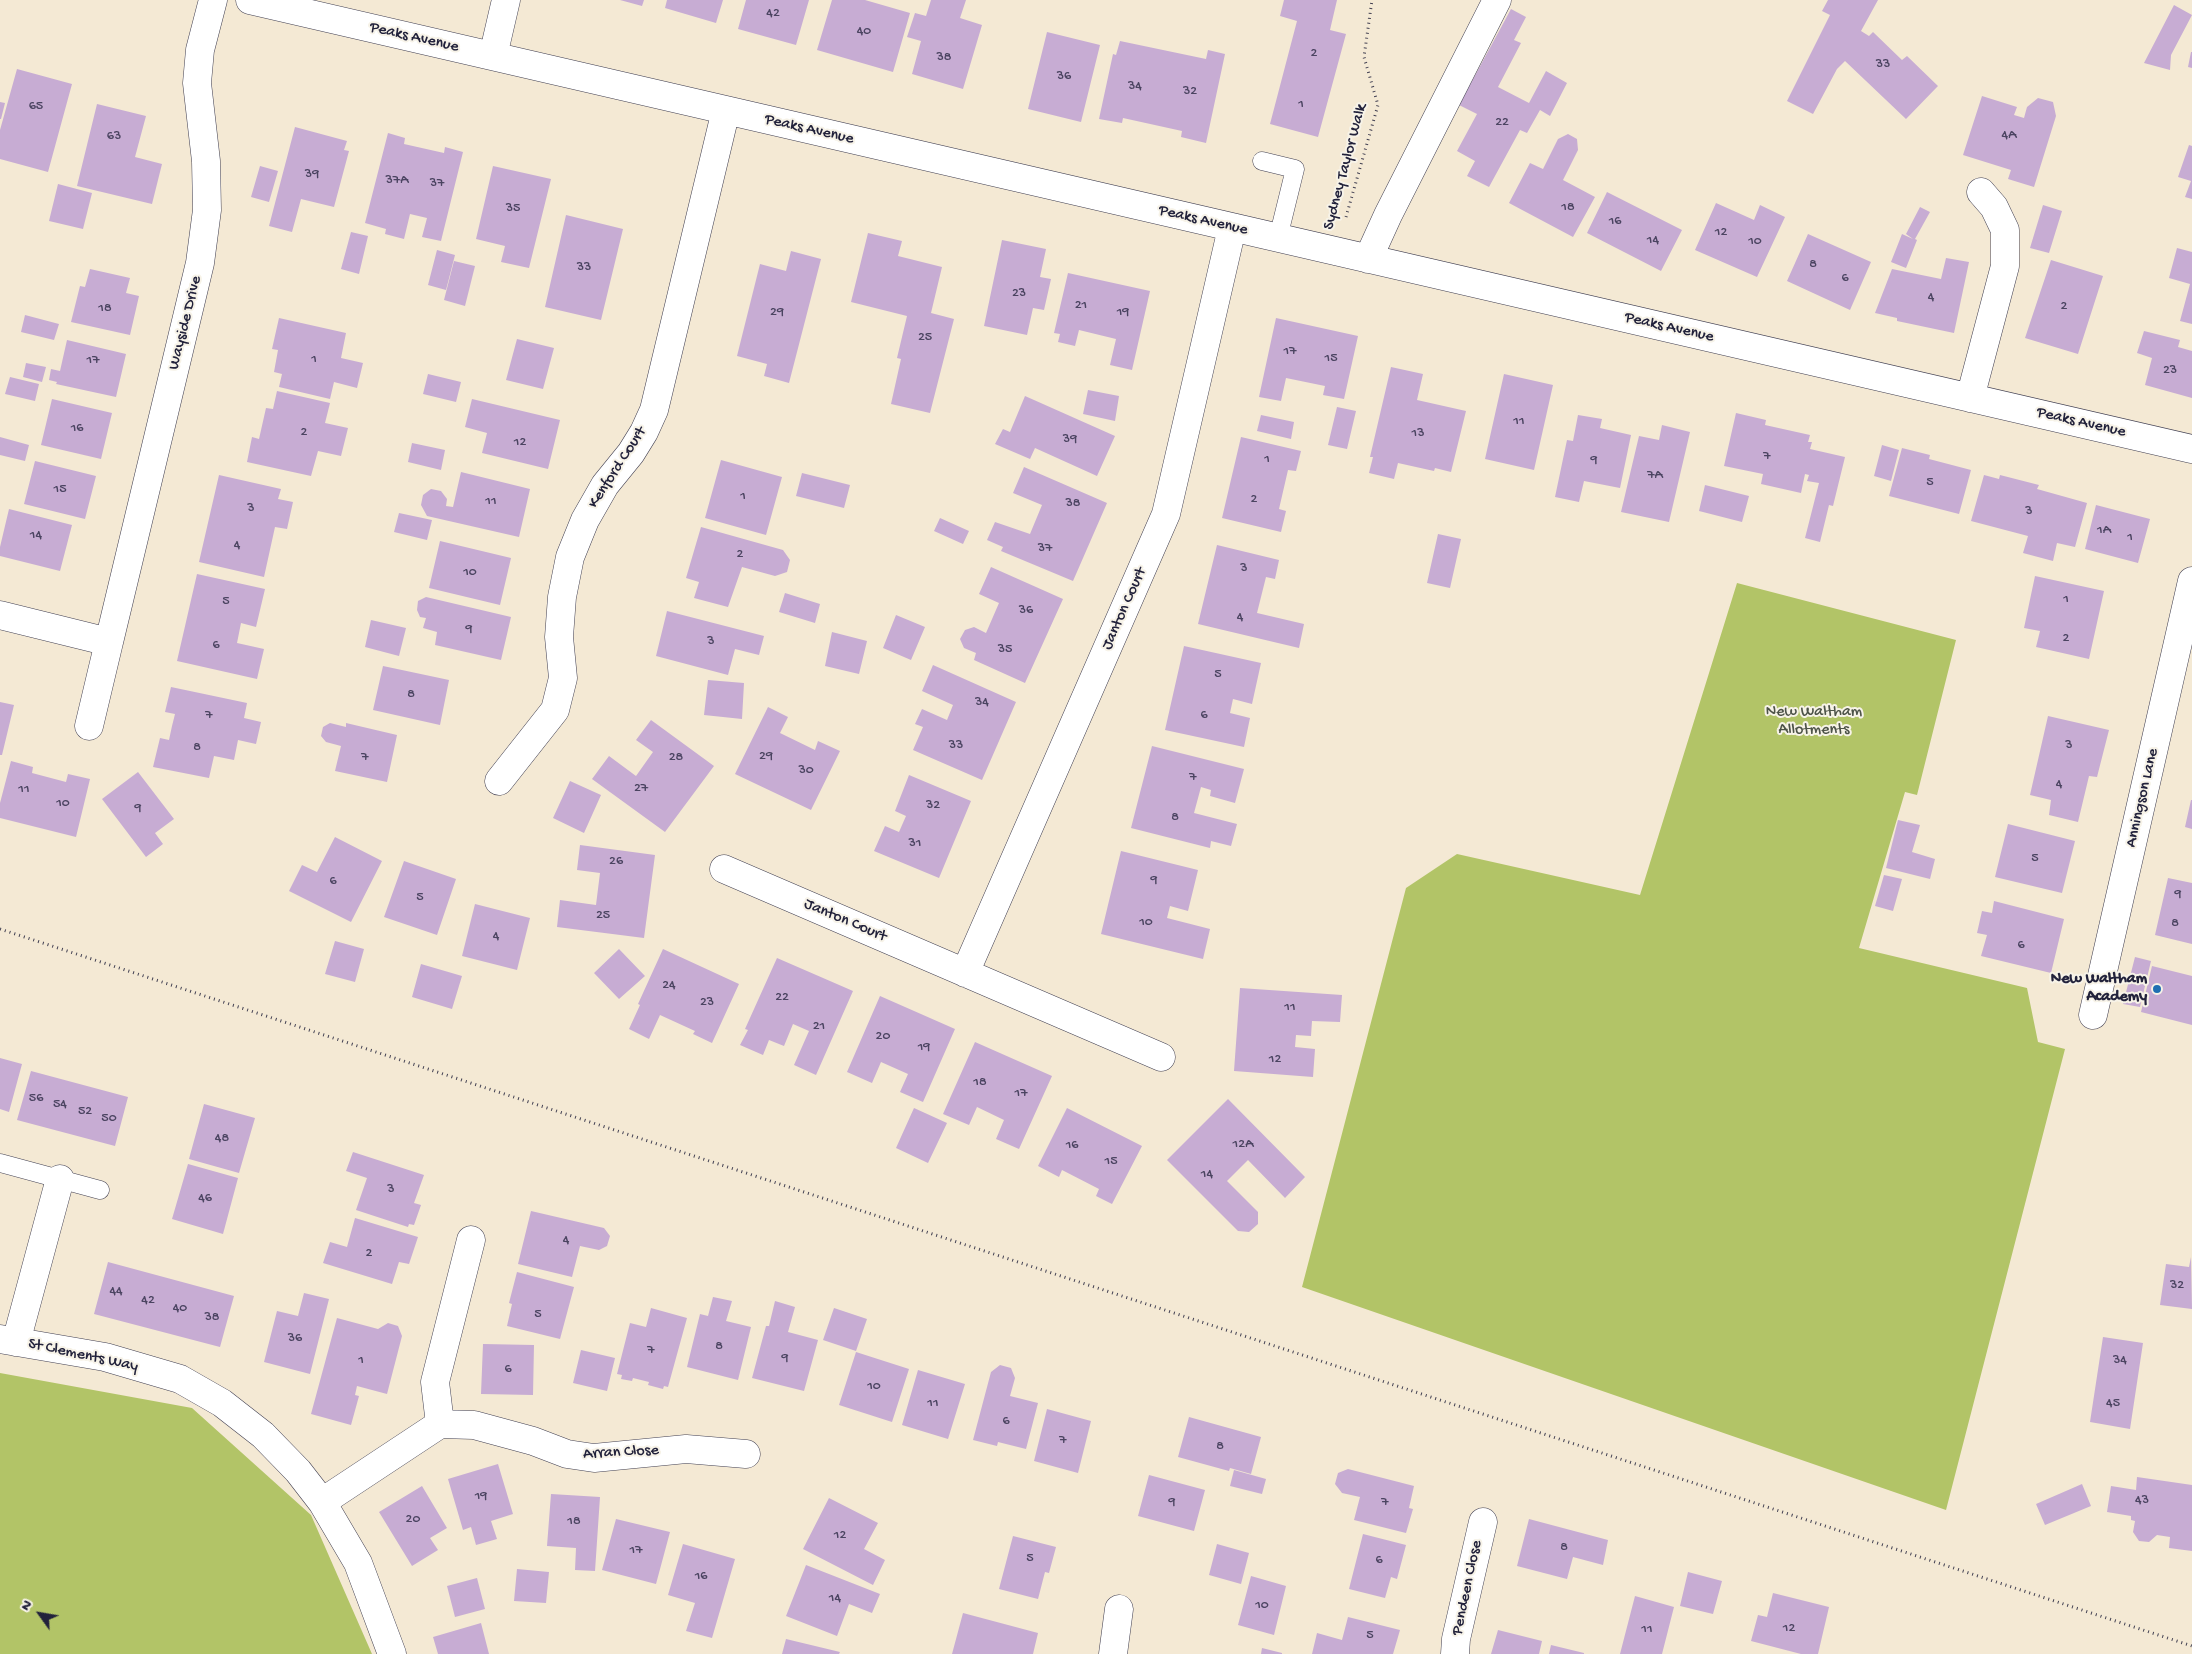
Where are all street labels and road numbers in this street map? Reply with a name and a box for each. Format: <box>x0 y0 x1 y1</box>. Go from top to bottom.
street label: Peaks Avenue <box>368 18 460 58</box>
street label: Sydney Taylor Walk <box>1320 102 1372 232</box>
street label: Peaks Avenue <box>763 110 855 150</box>
street label: Peaks Avenue <box>1157 201 1249 241</box>
street label: Wayside Drive <box>165 274 207 372</box>
street label: Peaks Avenue <box>1623 308 1715 348</box>
street label: Peaks Avenue <box>2035 403 2127 443</box>
street label: Kenford Court <box>585 424 651 512</box>
street label: Janton Court <box>1098 565 1152 653</box>
street label: Anningson Lane <box>2122 747 2164 849</box>
street label: Janton Court <box>801 895 889 947</box>
street label: St Clements Way <box>26 1335 140 1377</box>
street label: Arran Close <box>583 1441 659 1465</box>
street label: Pendeen Close <box>1449 1539 1487 1637</box>

